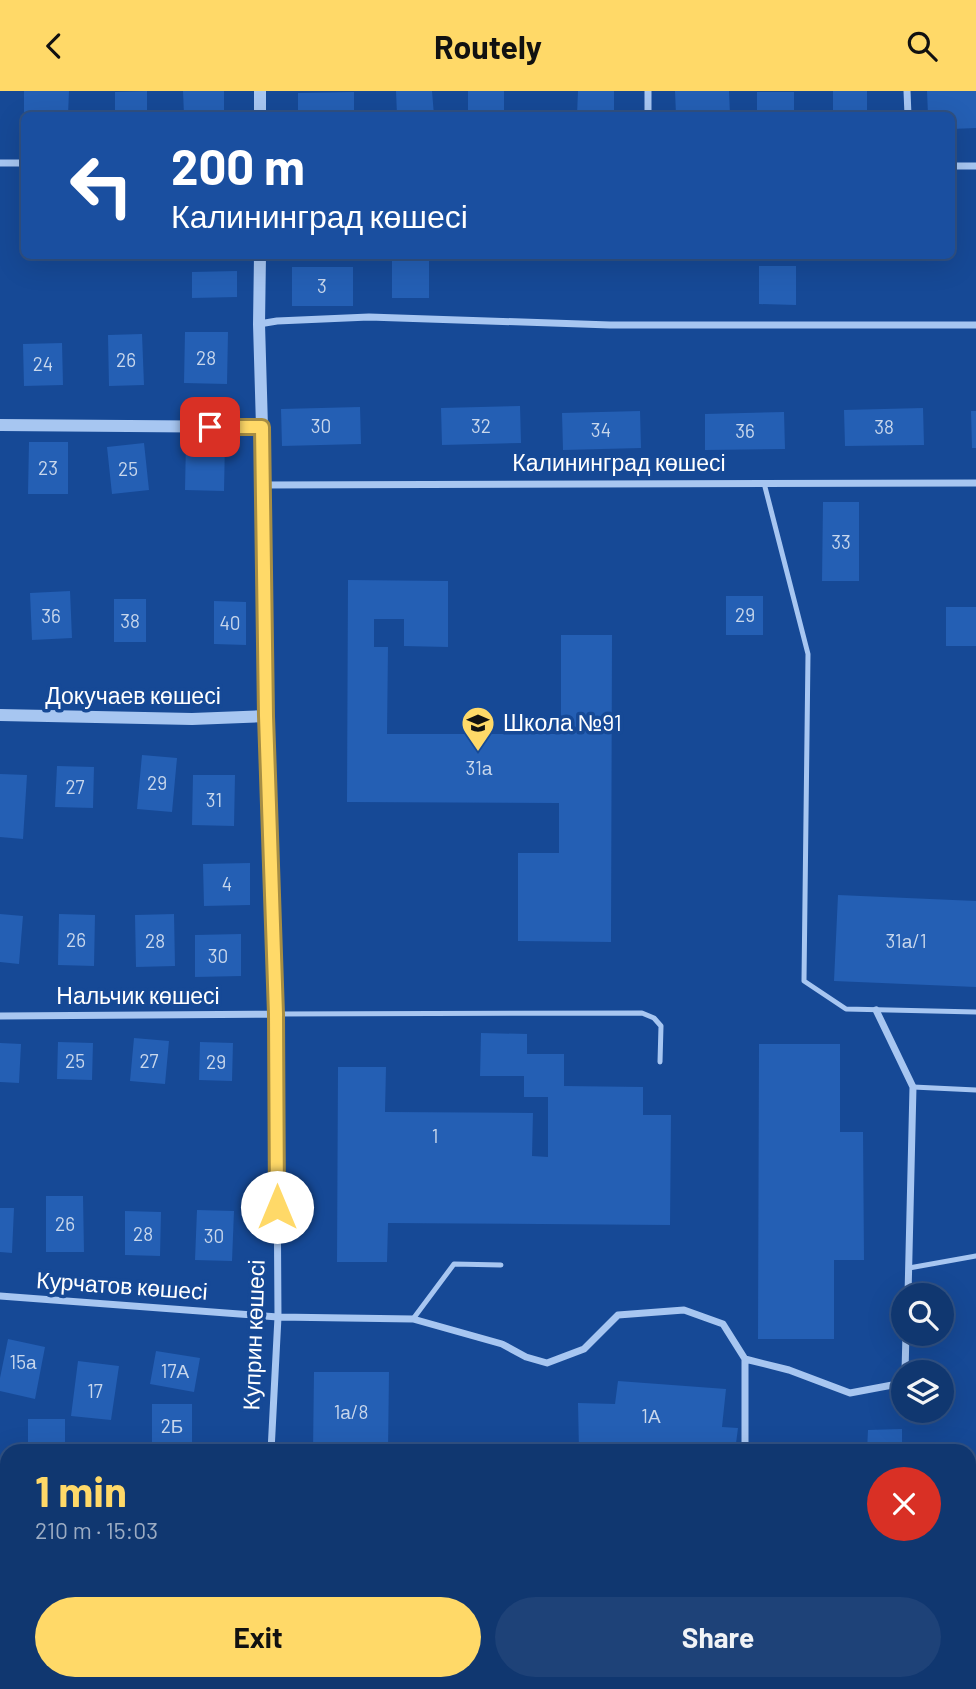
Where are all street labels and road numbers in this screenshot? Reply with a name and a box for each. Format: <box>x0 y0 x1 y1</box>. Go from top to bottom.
street label: Калининград көшесі <box>512 448 726 476</box>
street label: Докучаев көшесі <box>45 681 221 709</box>
street label: Нальчик көшесі <box>56 981 220 1009</box>
street label: Куприн көшесі <box>236 1259 270 1411</box>
street label: Курчатов көшесі <box>35 1265 209 1305</box>

